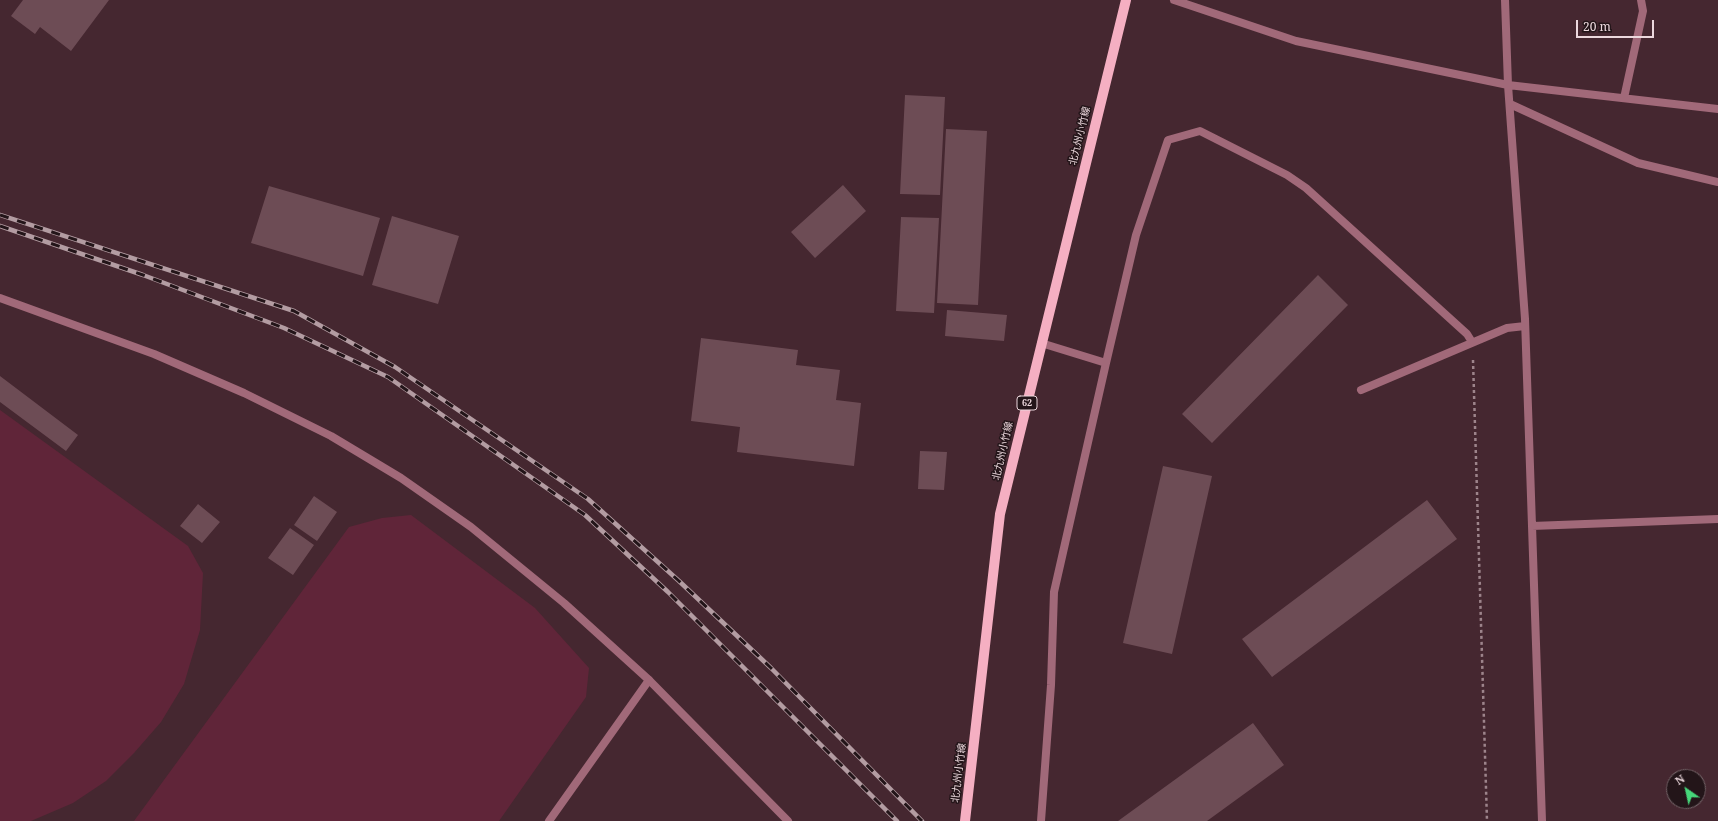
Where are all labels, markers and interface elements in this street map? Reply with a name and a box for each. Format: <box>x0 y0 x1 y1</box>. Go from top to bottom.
scale bar <box>1578 12 1656 38</box>
text: 20 m <box>1583 18 1611 35</box>
street label: 北九州小竹線 <box>1067 105 1093 167</box>
road number: 62 <box>1017 396 1037 410</box>
street label: 北九州小竹線 <box>990 420 1016 482</box>
street label: 北九州小竹線 <box>949 742 969 804</box>
north arrow <box>1666 769 1706 809</box>
text: N <box>1672 771 1687 788</box>

